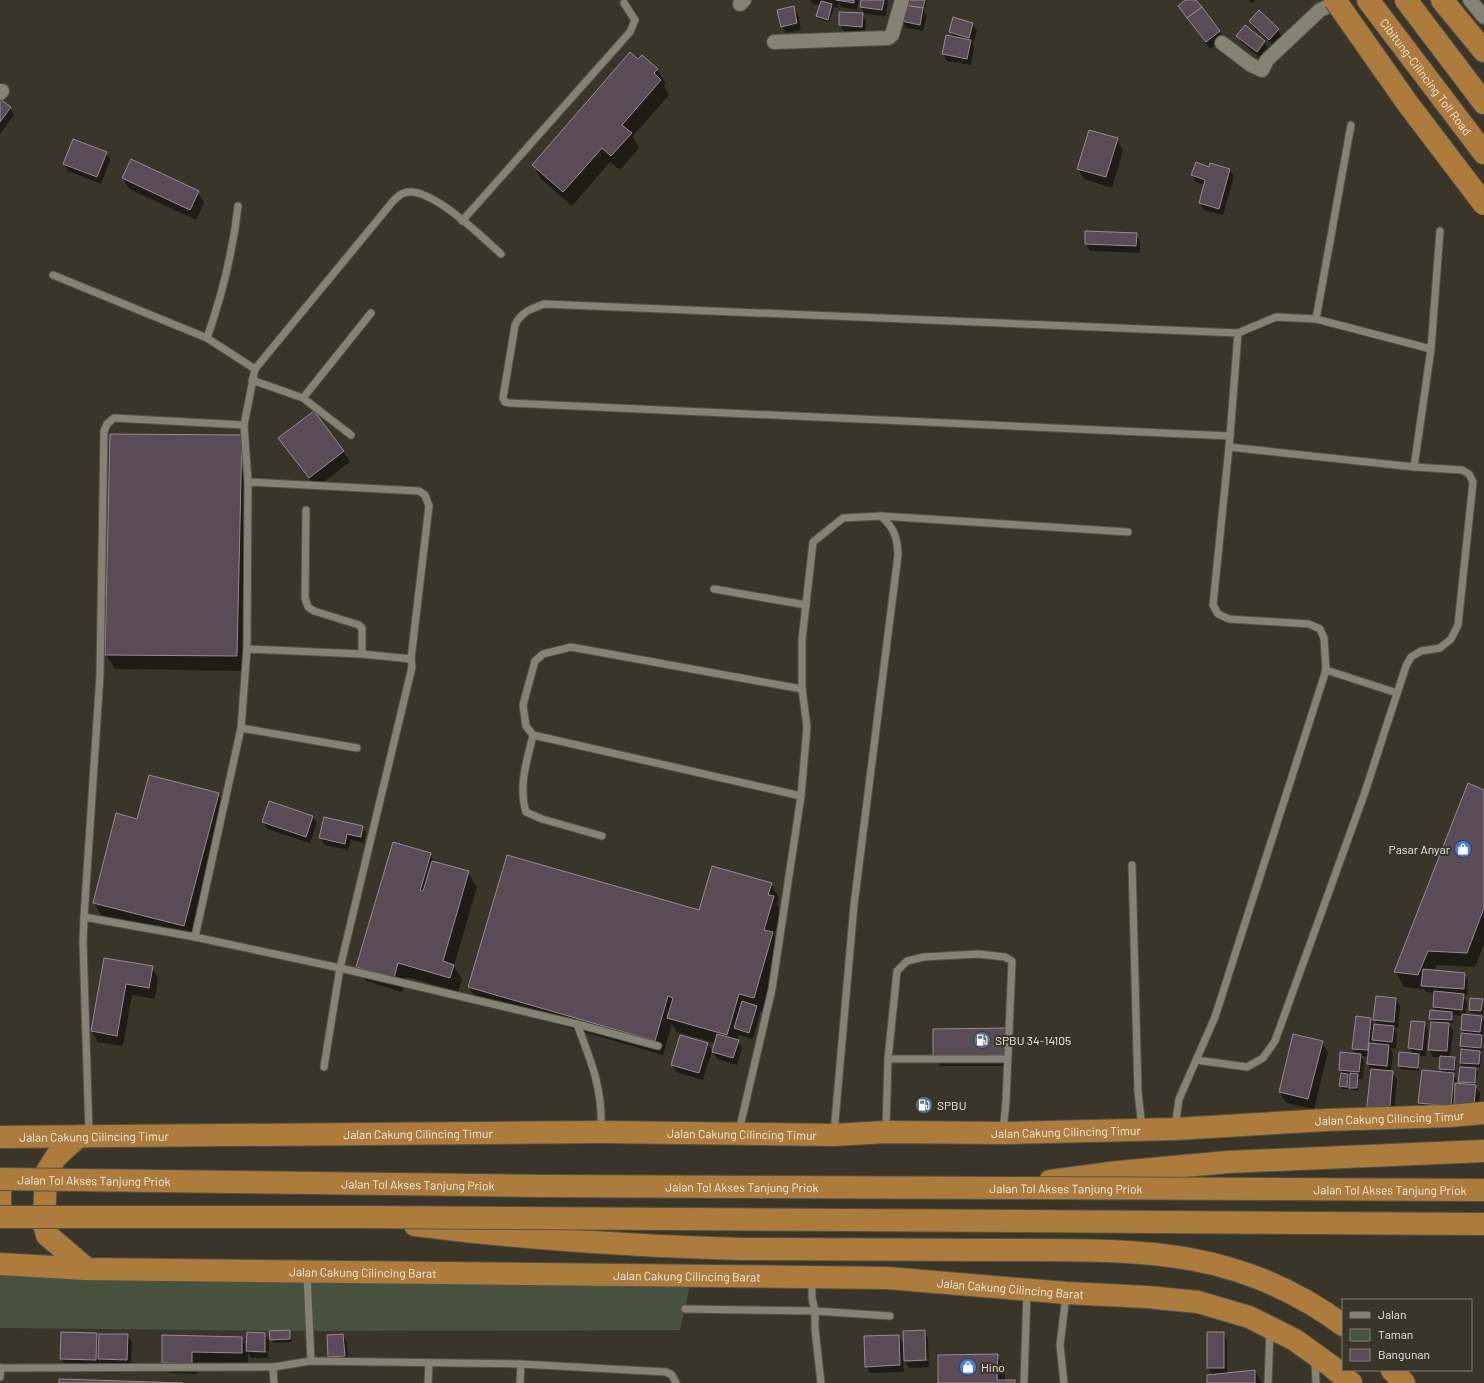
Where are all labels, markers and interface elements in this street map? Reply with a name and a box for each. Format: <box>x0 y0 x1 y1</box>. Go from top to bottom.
street label: Cibitung-Cilincing Toll Road <box>1377 15 1475 138</box>
shop icon: Pasar Anyar <box>1453 839 1473 859</box>
place label: Pasar Anyar <box>1389 842 1451 856</box>
fuel station icon: SPBU 34-14105 <box>972 1030 992 1050</box>
place label: SPBU 34-14105 <box>995 1033 1071 1047</box>
fuel station icon: SPBU <box>914 1095 934 1115</box>
place label: SPBU <box>937 1098 966 1112</box>
street label: Jalan Cakung Cilincing Timur <box>1314 1108 1465 1128</box>
street label: Jalan Cakung Cilincing Timur <box>991 1123 1141 1140</box>
street label: Jalan Cakung Cilincing Timur <box>343 1126 493 1141</box>
street label: Jalan Cakung Cilincing Timur <box>667 1126 817 1142</box>
street label: Jalan Cakung Cilincing Timur <box>19 1129 169 1144</box>
street label: Jalan Tol Akses Tanjung Priok <box>17 1172 171 1188</box>
street label: Jalan Tol Akses Tanjung Priok <box>341 1176 495 1192</box>
street label: Jalan Tol Akses Tanjung Priok <box>665 1180 819 1194</box>
street label: Jalan Tol Akses Tanjung Priok <box>989 1181 1143 1196</box>
street label: Jalan Tol Akses Tanjung Priok <box>1313 1182 1467 1197</box>
street label: Jalan Cakung Cilincing Barat <box>289 1264 437 1280</box>
street label: Jalan Cakung Cilincing Barat <box>613 1268 761 1284</box>
street label: Jalan Cakung Cilincing Barat <box>936 1275 1084 1301</box>
legend <box>1342 1299 1472 1371</box>
text: Jalan <box>1378 1307 1406 1321</box>
text: Taman <box>1378 1327 1413 1341</box>
text: Bangunan <box>1378 1347 1430 1361</box>
shop icon: Hino <box>958 1357 978 1377</box>
place label: Hino <box>981 1360 1005 1374</box>

